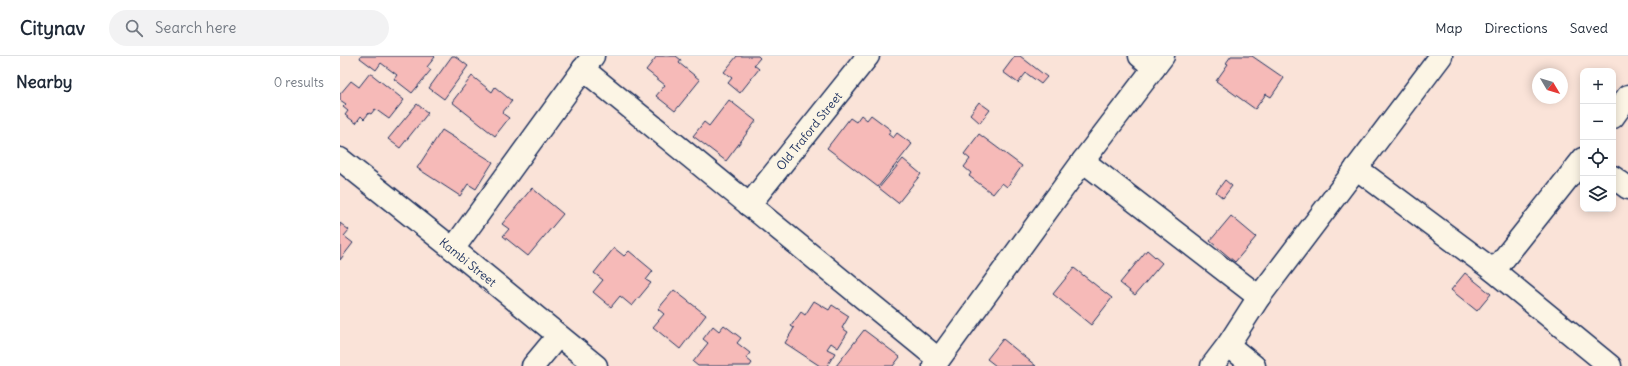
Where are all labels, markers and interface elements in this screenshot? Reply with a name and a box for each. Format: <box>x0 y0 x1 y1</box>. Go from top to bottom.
search box <box>109 10 389 46</box>
text: Citynav <box>20 16 85 40</box>
icon: search <box>123 17 145 39</box>
text: Search here <box>155 18 236 37</box>
text: Map <box>1435 19 1462 37</box>
text: Directions <box>1484 19 1548 37</box>
text: Saved <box>1570 19 1608 37</box>
north arrow <box>1532 68 1568 104</box>
map controls <box>1580 68 1616 212</box>
button: + <box>1580 68 1616 104</box>
text: Nearby <box>16 71 72 93</box>
text: 0 results <box>274 74 324 91</box>
street label: Old Traford Street <box>773 89 845 173</box>
button: − <box>1580 104 1616 140</box>
button: locate <box>1580 140 1616 176</box>
button: layers <box>1580 176 1616 212</box>
street label: Kambi Street <box>437 234 499 290</box>

